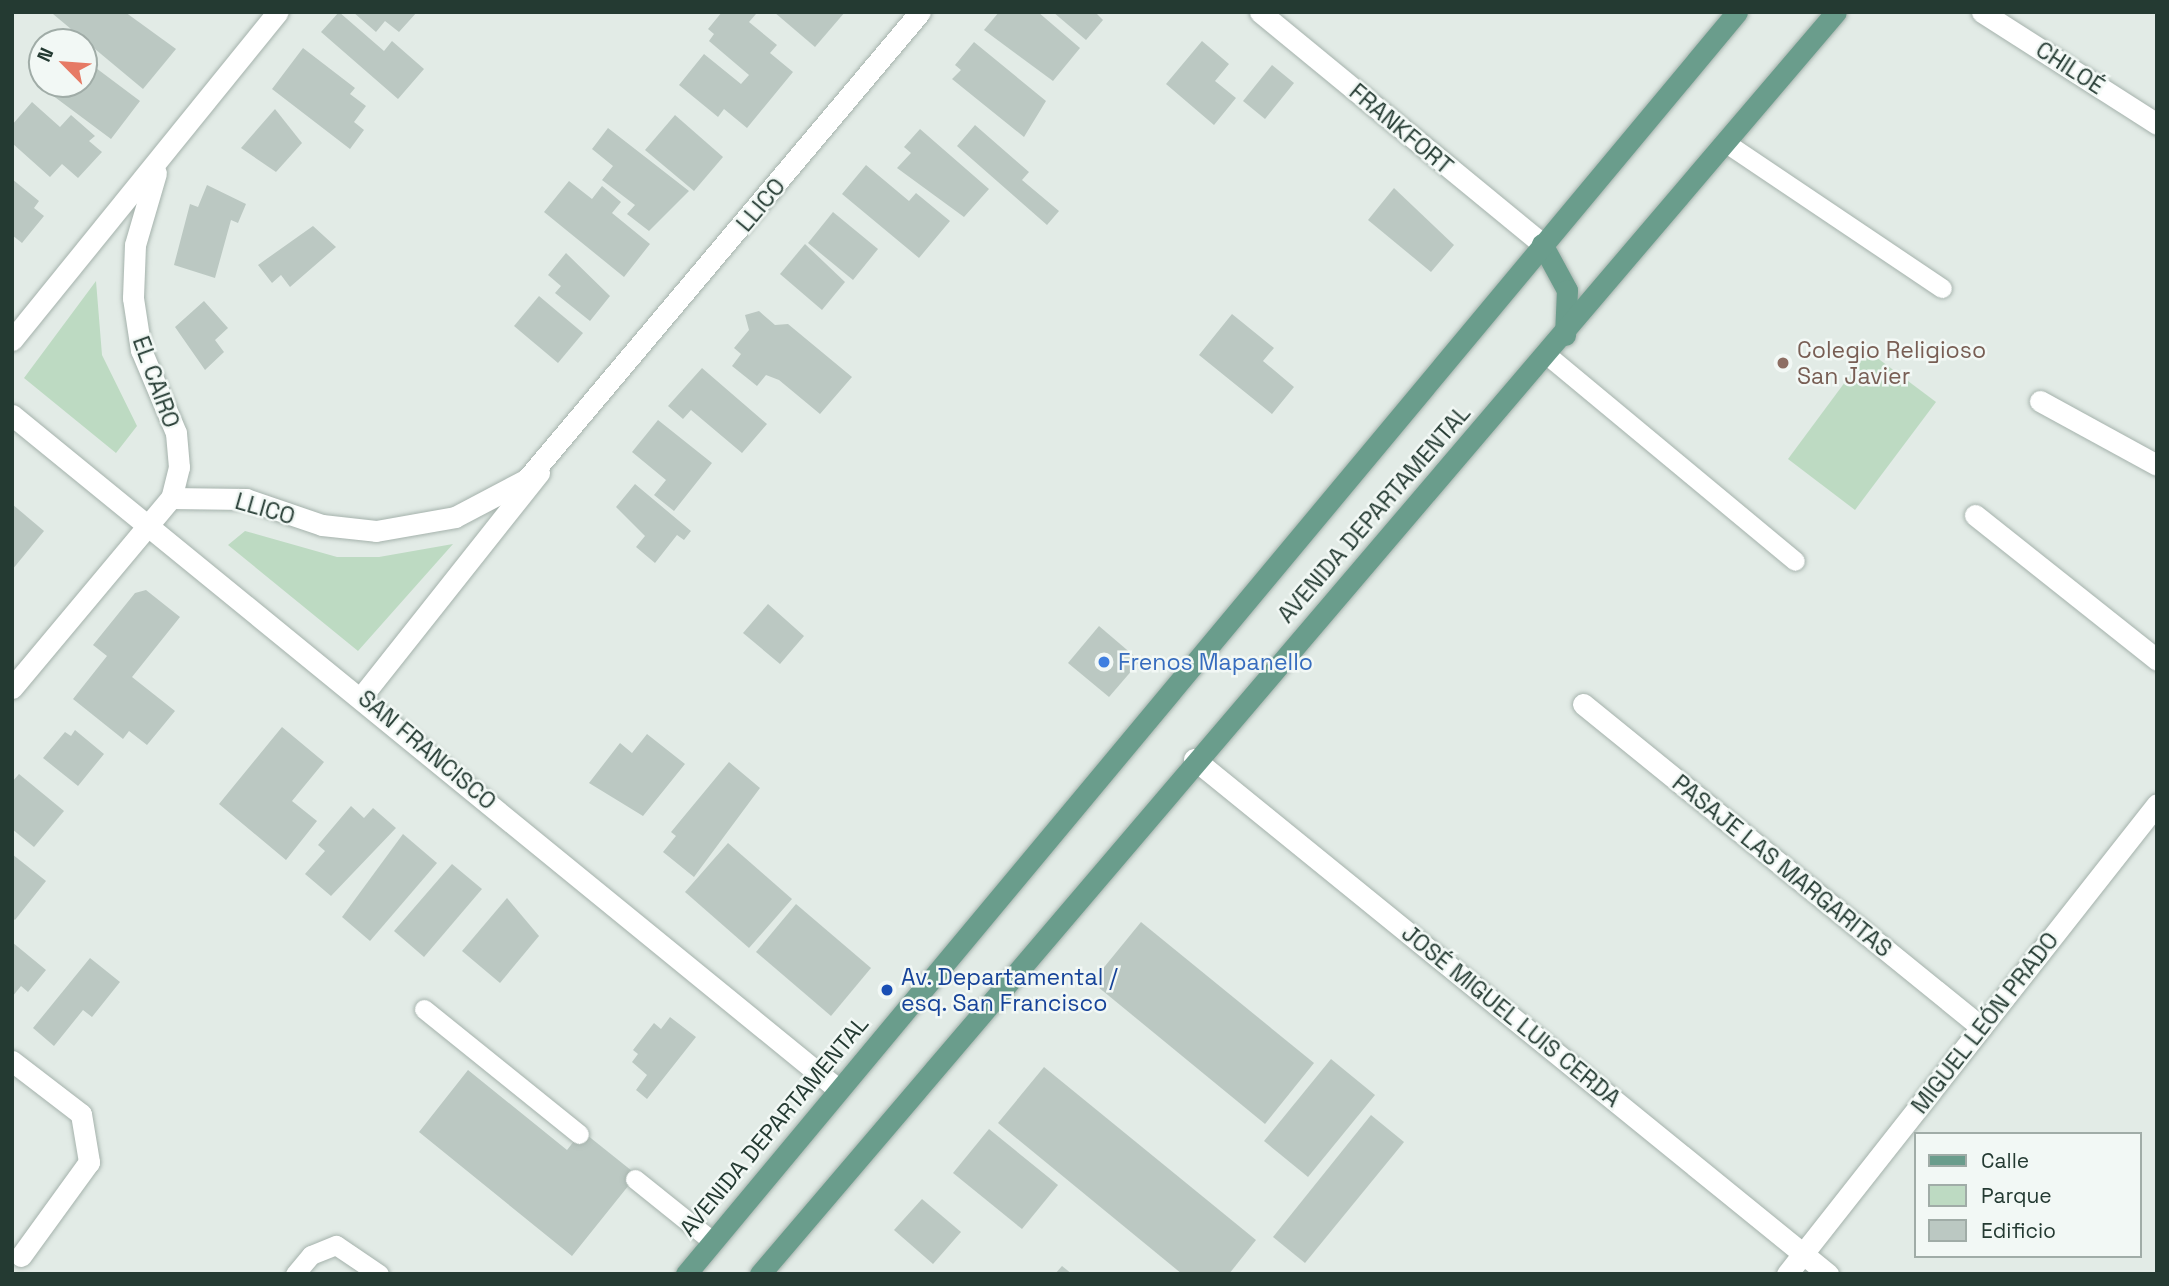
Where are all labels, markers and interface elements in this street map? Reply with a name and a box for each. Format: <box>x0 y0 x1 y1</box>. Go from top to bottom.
north arrow <box>28 28 98 98</box>
street label: CHILOÉ <box>2031 36 2109 100</box>
text: N <box>31 44 59 66</box>
street label: FRANKFORT <box>1344 78 1458 180</box>
street label: LLICO <box>731 173 791 237</box>
street label: EL CAIRO <box>127 332 185 432</box>
place label: Colegio Religioso San Javier <box>1797 336 1986 390</box>
marker: Colegio Religioso San Javier <box>1775 355 1791 371</box>
street label: AVENIDA DEPARTAMENTAL <box>1272 399 1476 629</box>
street label: LLICO <box>232 487 298 531</box>
place label: Frenos Mapanello <box>1118 648 1313 676</box>
marker: Frenos Mapanello <box>1096 654 1112 670</box>
street label: SAN FRANCISCO <box>353 684 501 816</box>
street label: PASAJE LAS MARGARITAS <box>1667 769 1897 963</box>
street label: JOSÉ MIGUEL LUIS CERDA <box>1396 919 1626 1113</box>
street label: MIGUEL LEÓN PRADO <box>1905 927 2065 1119</box>
place label: Av. Departamental / esq. San Francisco <box>901 963 1119 1017</box>
marker: Av. Departamental / esq. San Francisco <box>879 982 895 998</box>
street label: AVENIDA DEPARTAMENTAL <box>674 1010 874 1242</box>
legend <box>1913 1132 2141 1258</box>
text: Calle <box>1981 1147 2029 1174</box>
text: Parque <box>1981 1182 2052 1209</box>
text: Edificio <box>1981 1217 2056 1244</box>

